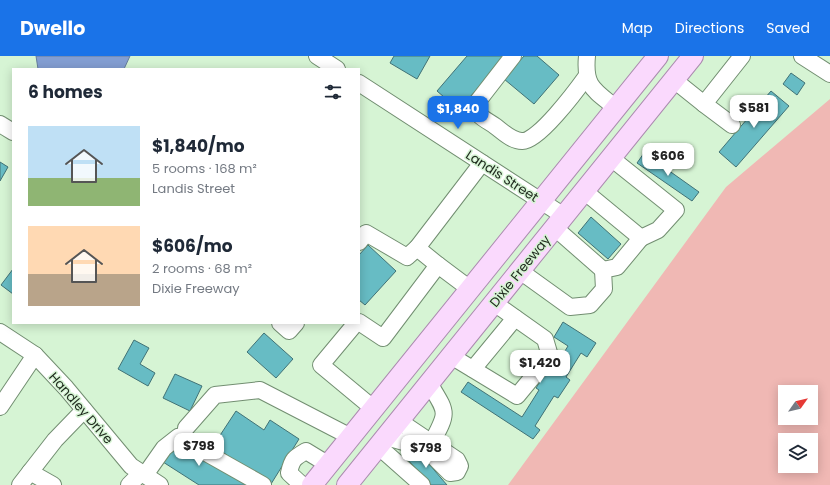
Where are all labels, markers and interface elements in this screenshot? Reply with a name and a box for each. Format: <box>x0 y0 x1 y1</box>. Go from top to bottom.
text: Dwello <box>20 15 85 42</box>
text: Map <box>622 18 653 38</box>
text: Directions <box>675 18 744 38</box>
text: Saved <box>766 18 810 38</box>
text: 6 homes <box>28 80 103 104</box>
icon: filters <box>322 81 344 103</box>
pin: $581 <box>730 95 778 129</box>
pin: $1,840 <box>425 96 491 130</box>
text: $581 <box>739 98 769 117</box>
text: $1,840 <box>437 99 479 118</box>
text: $1,840/mo <box>152 134 245 158</box>
icon: home <box>60 142 108 190</box>
pin: $606 <box>644 143 692 177</box>
street label: Landis Street <box>462 145 542 207</box>
text: $606 <box>651 146 685 165</box>
text: 5 rooms · 168 m² <box>152 159 257 178</box>
text: Landis Street <box>152 179 235 198</box>
street label: Dixie Freeway <box>485 230 555 311</box>
text: $606/mo <box>152 234 232 258</box>
icon: home <box>60 242 108 290</box>
text: 2 rooms · 68 m² <box>152 259 252 278</box>
text: Dixie Freeway <box>152 279 240 298</box>
pin: $1,420 <box>507 350 573 384</box>
text: $1,420 <box>519 353 561 372</box>
street label: Handley Drive <box>44 368 118 448</box>
north arrow <box>778 385 818 425</box>
map controls <box>778 385 818 473</box>
pin: $798 <box>175 433 223 467</box>
button: layers <box>778 433 818 473</box>
pin: $798 <box>402 435 450 469</box>
text: $798 <box>183 436 215 455</box>
text: $798 <box>410 438 442 457</box>

